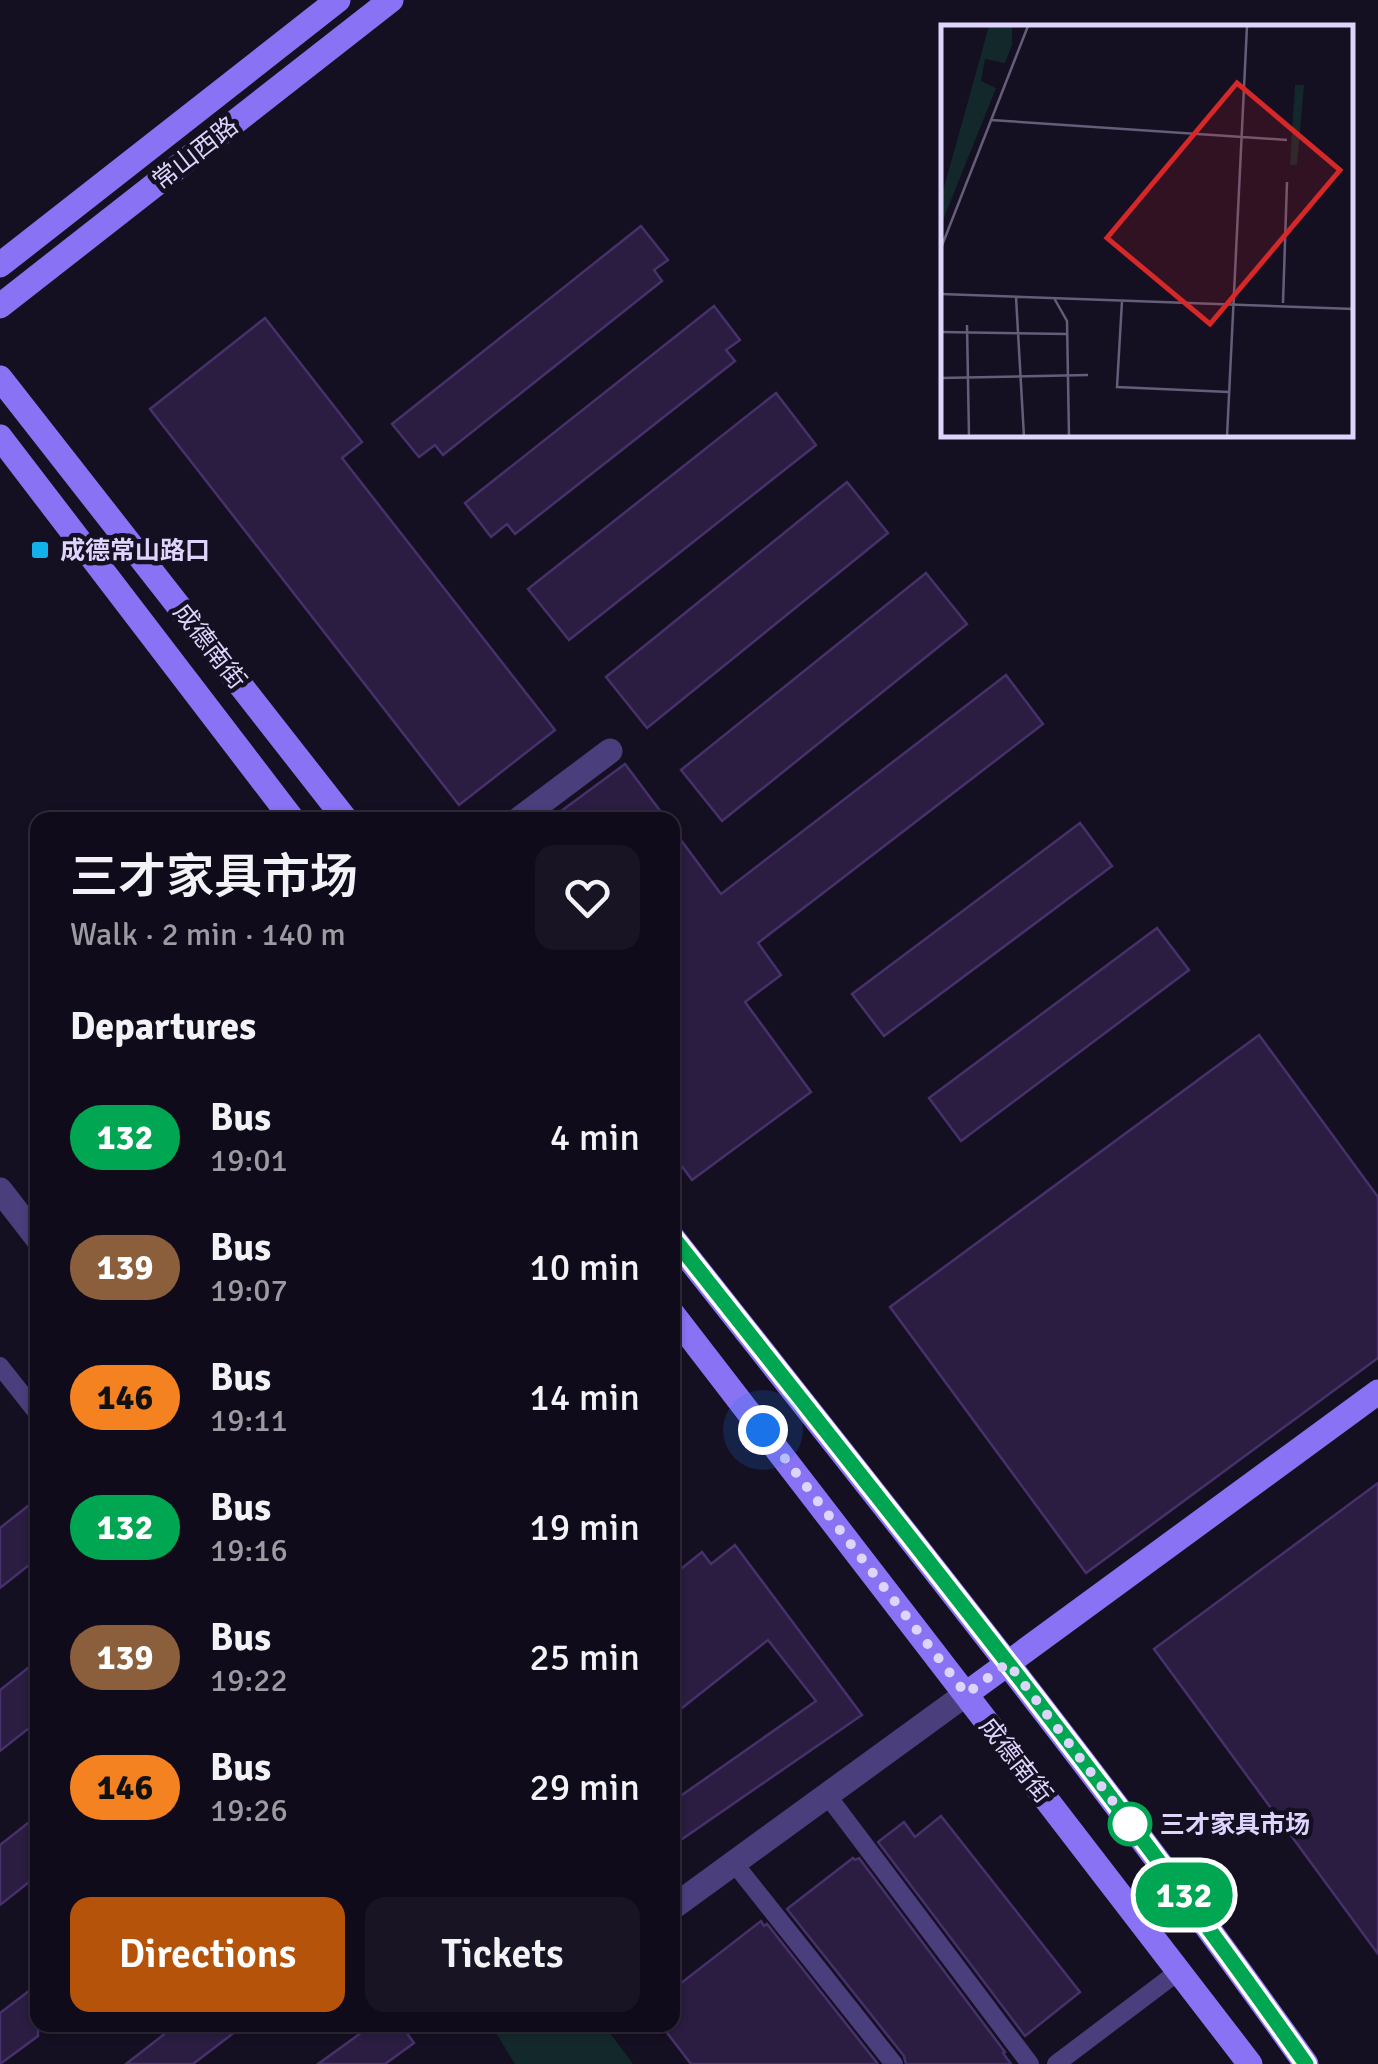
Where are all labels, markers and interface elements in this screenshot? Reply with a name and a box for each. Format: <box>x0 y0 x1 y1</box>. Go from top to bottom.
inset map <box>941 25 1353 438</box>
street label: 常山西路 <box>146 110 244 196</box>
place label: 成德常山路口 <box>60 535 210 566</box>
marker: 成德常山路口 <box>29 539 51 561</box>
street label: 成德南街 <box>167 597 253 695</box>
button: heart <box>535 845 640 950</box>
text: 三才家具市场 <box>70 848 358 907</box>
text: Walk · 2 min · 140 m <box>70 915 346 954</box>
text: Departures <box>70 1003 256 1050</box>
text: Bus <box>210 1094 271 1141</box>
text: 4 min <box>550 1114 640 1161</box>
text: 132 <box>97 1116 153 1159</box>
text: 19:01 <box>210 1141 288 1180</box>
text: Bus <box>210 1224 271 1271</box>
text: 10 min <box>529 1244 640 1291</box>
text: 139 <box>97 1246 153 1289</box>
text: 19:07 <box>210 1271 288 1310</box>
text: Bus <box>210 1354 271 1401</box>
text: 14 min <box>529 1374 640 1421</box>
text: 146 <box>97 1376 153 1419</box>
text: 19:11 <box>210 1401 288 1440</box>
your location <box>738 1405 788 1455</box>
text: Bus <box>210 1484 271 1531</box>
text: 19 min <box>529 1504 640 1551</box>
text: 132 <box>97 1506 153 1549</box>
text: 19:16 <box>210 1531 288 1570</box>
text: Bus <box>210 1614 271 1661</box>
text: 25 min <box>529 1634 640 1681</box>
text: 139 <box>97 1636 153 1679</box>
text: 19:22 <box>210 1661 288 1700</box>
street label: 成德南街 <box>973 1711 1059 1809</box>
text: Bus <box>210 1744 271 1791</box>
text: 29 min <box>529 1764 640 1811</box>
text: 146 <box>97 1766 153 1809</box>
text: 19:26 <box>210 1791 288 1830</box>
marker: 三才家具市场 <box>1109 1803 1151 1845</box>
place label: 三才家具市场 <box>1160 1809 1310 1840</box>
line badge: 132 <box>1126 1862 1242 1928</box>
text: 132 <box>1156 1874 1212 1917</box>
button: Directions <box>70 1897 345 2012</box>
button: Tickets <box>365 1897 640 2012</box>

